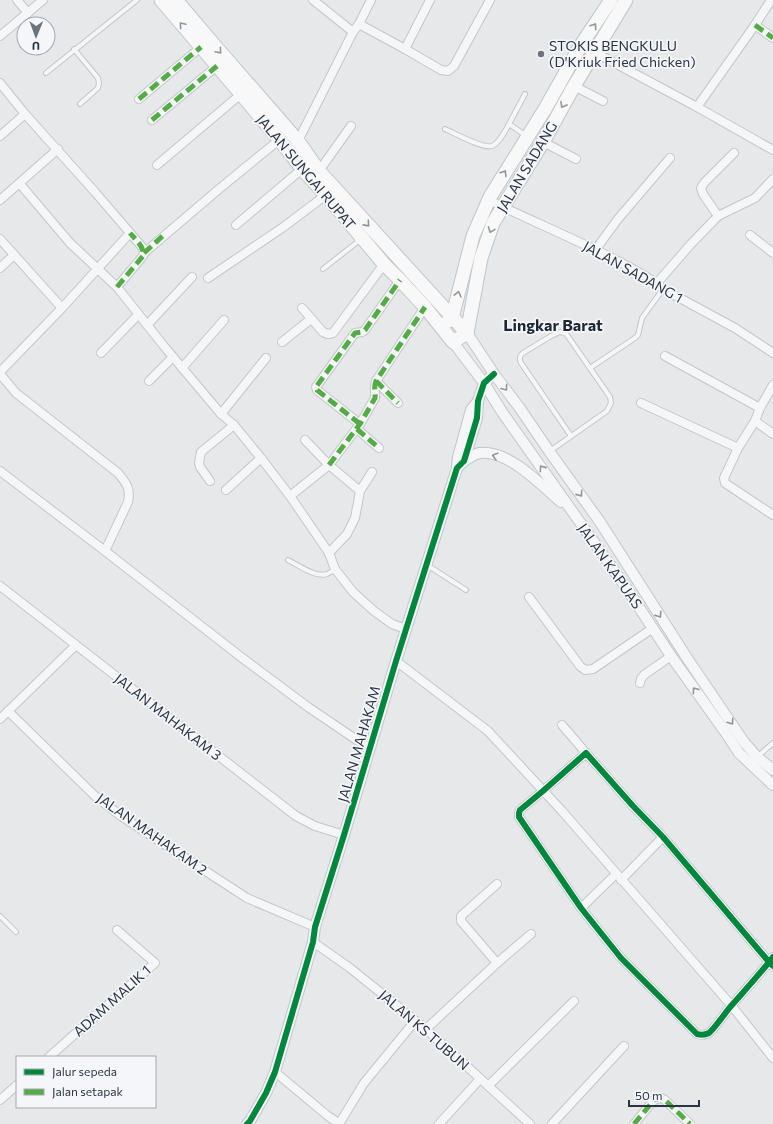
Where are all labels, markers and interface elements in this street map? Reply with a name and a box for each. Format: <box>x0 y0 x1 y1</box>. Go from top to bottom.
north arrow <box>16 16 56 56</box>
one-way arrow <box>180 23 187 30</box>
one-way arrow <box>589 24 596 31</box>
place label: STOKIS BENGKULU (D'Kriuk Fried Chicken) <box>549 37 696 70</box>
text: U <box>32 40 40 53</box>
one-way arrow <box>215 46 222 54</box>
marker: STOKIS BENGKULU (D'Kriuk Fried Chicken) <box>536 49 546 59</box>
one-way arrow <box>561 101 568 109</box>
street label: JALAN SUNGAI RUPAT <box>253 111 359 233</box>
street label: JALAN SADANG <box>493 118 560 215</box>
one-way arrow <box>499 170 507 177</box>
one-way arrow <box>363 219 370 227</box>
one-way arrow <box>487 226 495 233</box>
street label: JALAN SADANG 1 <box>580 237 686 306</box>
one-way arrow <box>453 291 462 298</box>
district label: Lingkar Barat <box>503 315 603 334</box>
one-way arrow <box>500 384 507 391</box>
one-way arrow <box>492 452 499 461</box>
one-way arrow <box>540 466 547 473</box>
one-way arrow <box>575 490 583 497</box>
street label: JALAN KAPUAS <box>575 520 646 612</box>
one-way arrow <box>654 610 661 617</box>
street label: JALAN MAHAKAM 3 <box>111 670 225 764</box>
street label: JALAN MAHAKAM <box>334 684 383 804</box>
one-way arrow <box>693 688 700 695</box>
one-way arrow <box>726 718 733 725</box>
street label: JALAN MAHAKAM 2 <box>94 789 211 878</box>
street label: ADAM MALIK 1 <box>69 961 154 1040</box>
street label: JALAN KS TUBUN <box>376 986 473 1073</box>
legend <box>16 1056 156 1108</box>
text: Jalur sepeda <box>52 1064 117 1079</box>
scale bar <box>629 1082 699 1108</box>
text: Jalan setapak <box>52 1084 124 1099</box>
text: 50 m <box>635 1088 663 1102</box>

